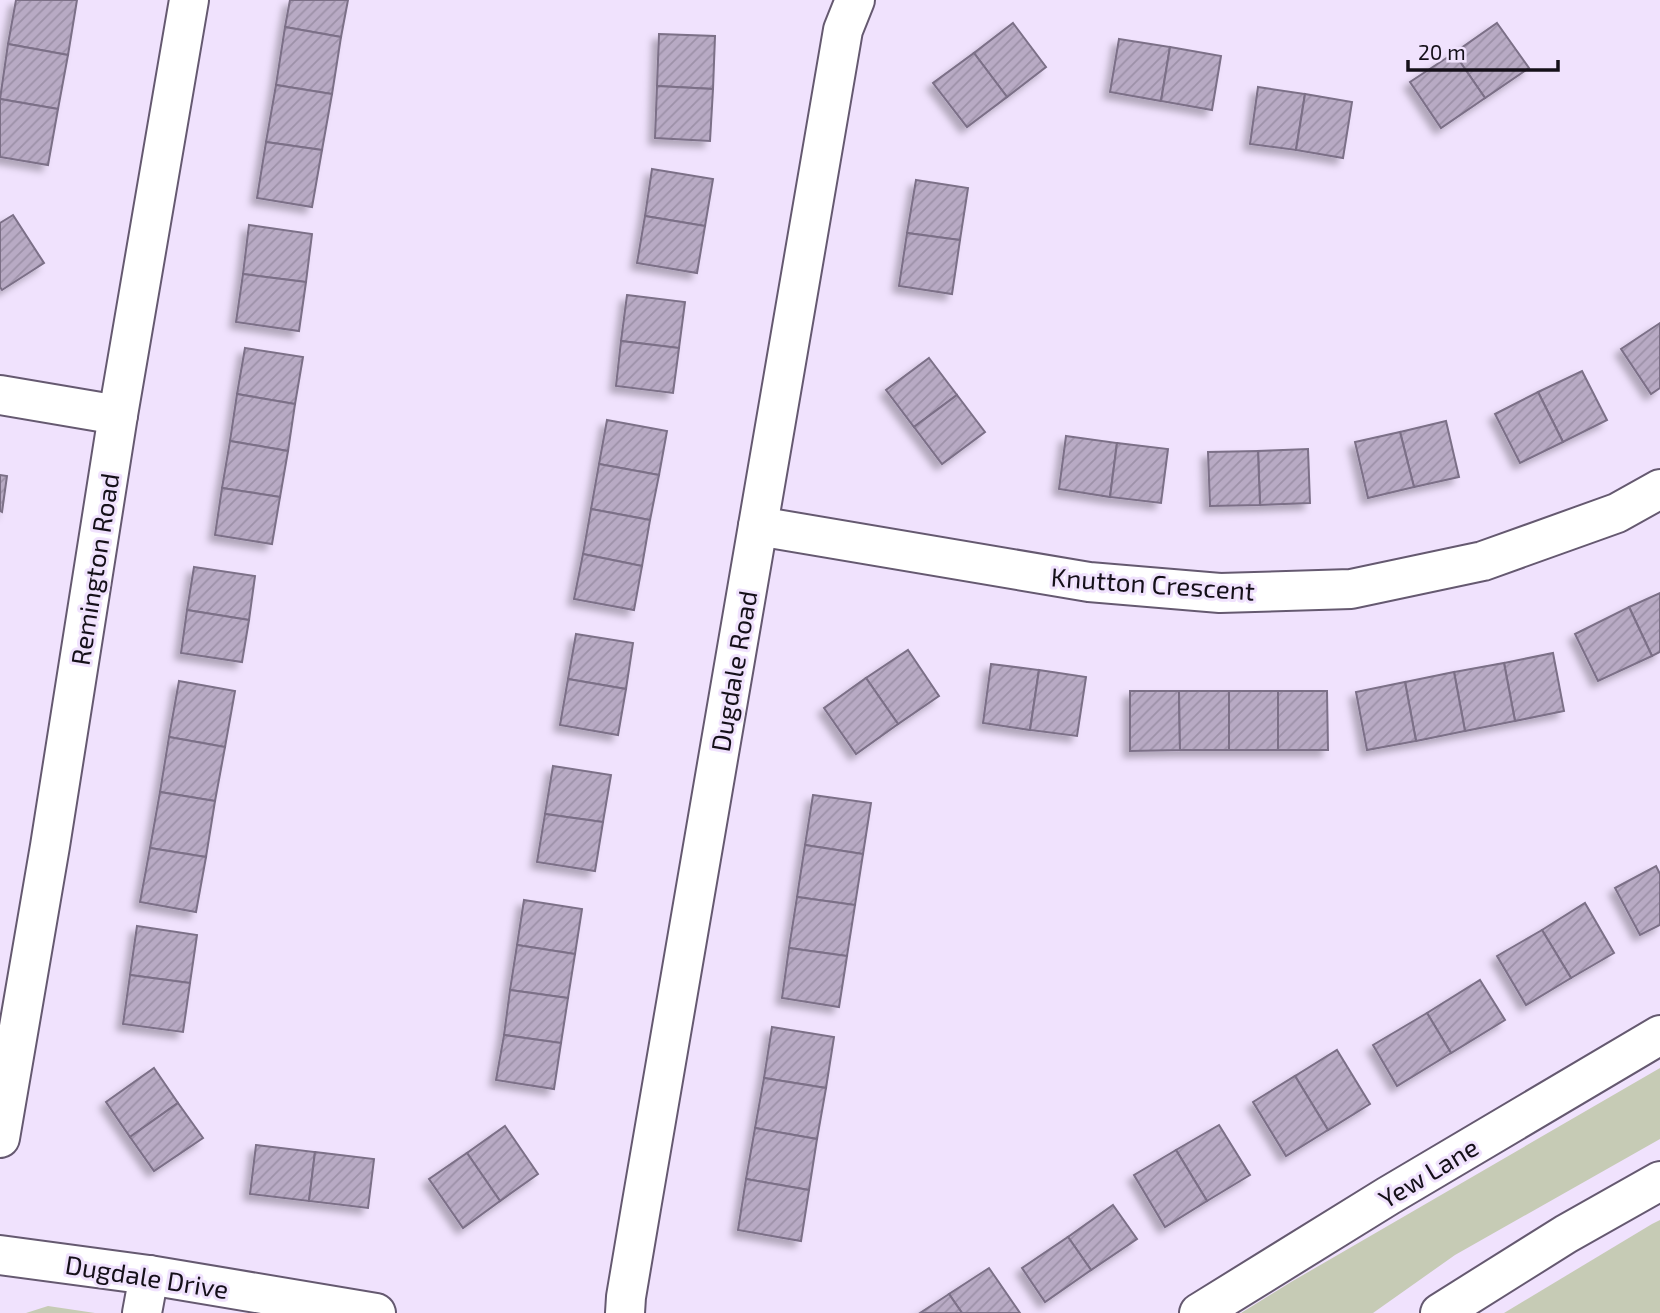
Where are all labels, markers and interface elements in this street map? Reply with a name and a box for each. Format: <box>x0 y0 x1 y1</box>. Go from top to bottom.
scale bar <box>1408 28 1558 72</box>
text: 20 m <box>1418 39 1466 64</box>
street label: Remington Road <box>64 471 124 667</box>
street label: Knutton Crescent <box>1050 560 1256 606</box>
street label: Dugdale Road <box>704 588 762 754</box>
street label: Yew Lane <box>1373 1130 1483 1214</box>
street label: Dugdale Drive <box>63 1248 231 1304</box>

